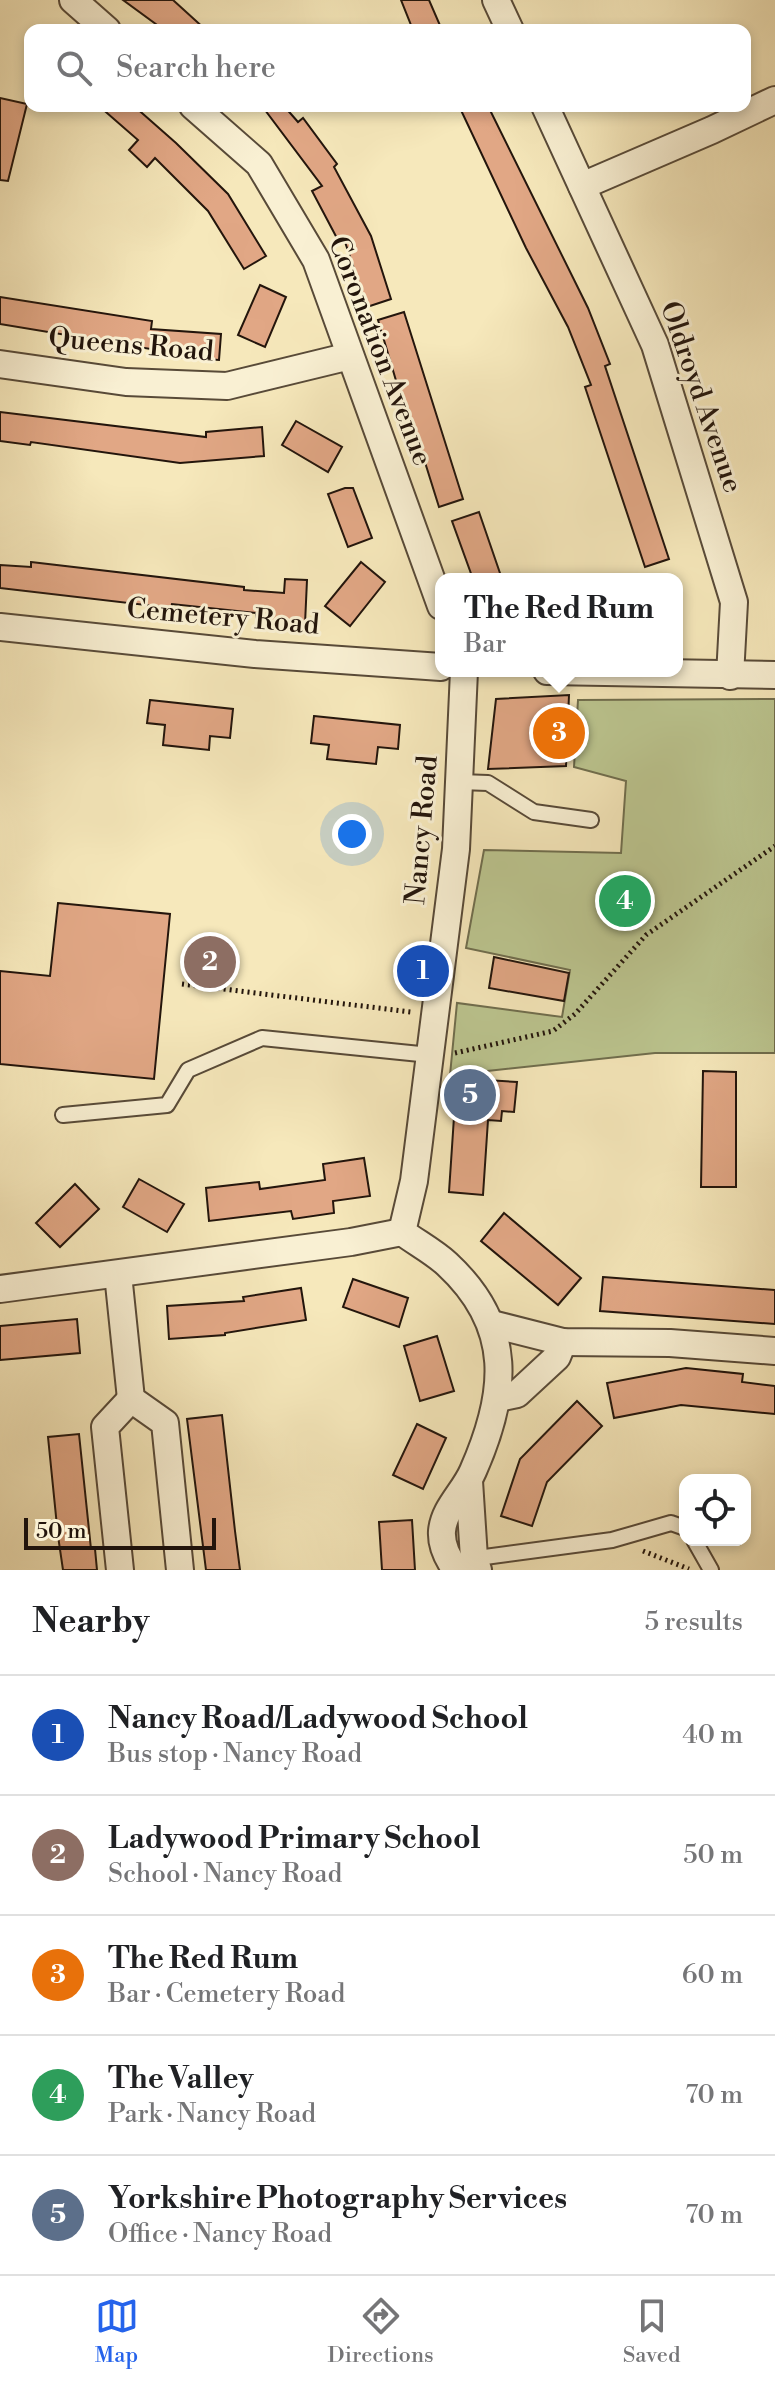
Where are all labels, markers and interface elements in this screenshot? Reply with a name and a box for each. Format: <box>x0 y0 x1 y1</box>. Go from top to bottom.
search box <box>24 24 751 112</box>
icon: search <box>52 46 96 90</box>
text: Search here <box>116 49 276 87</box>
street label: Coronation Avenue <box>320 231 440 471</box>
street label: Oldroyd Avenue <box>652 297 750 497</box>
street label: Queens Road <box>47 320 215 370</box>
popup <box>435 573 683 677</box>
text: The Red Rum <box>464 590 654 628</box>
street label: Cemetery Road <box>125 591 321 643</box>
text: Bar <box>464 628 507 660</box>
pin: 3 <box>533 703 585 763</box>
street label: Nancy Road <box>398 754 446 906</box>
your location <box>332 814 372 854</box>
pin: 4 <box>599 871 651 931</box>
pin: 2 <box>184 932 236 992</box>
pin: 1 <box>397 941 449 1001</box>
pin: 5 <box>444 1065 496 1125</box>
map controls <box>679 1474 751 1546</box>
button: locate <box>679 1474 751 1546</box>
scale bar <box>24 1514 216 1550</box>
text: 50 m <box>36 1518 87 1545</box>
text: Nearby <box>32 1601 150 1643</box>
text: 5 results <box>645 1606 743 1638</box>
text: Nancy Road/Ladywood School <box>108 1700 528 1738</box>
text: 1 <box>52 1719 64 1751</box>
text: 40 m <box>682 1719 743 1751</box>
text: Bus stop · Nancy Road <box>108 1738 362 1770</box>
text: Ladywood Primary School <box>108 1820 480 1858</box>
text: 2 <box>50 1839 66 1871</box>
text: 50 m <box>683 1839 743 1871</box>
text: School · Nancy Road <box>108 1858 342 1890</box>
text: The Red Rum <box>108 1940 298 1978</box>
text: 3 <box>50 1959 66 1991</box>
text: 60 m <box>682 1959 743 1991</box>
text: Bar · Cemetery Road <box>108 1978 345 2010</box>
text: The Valley <box>108 2060 254 2098</box>
text: 4 <box>49 2079 67 2111</box>
text: 70 m <box>685 2079 743 2111</box>
text: Park · Nancy Road <box>108 2098 316 2130</box>
text: Yorkshire Photography Services <box>108 2180 567 2218</box>
text: 5 <box>50 2199 66 2231</box>
text: 70 m <box>685 2199 743 2231</box>
text: Office · Nancy Road <box>108 2218 332 2250</box>
tab: Map <box>95 2294 139 2369</box>
tab: Directions <box>328 2294 434 2369</box>
tab: Saved <box>623 2294 680 2369</box>

